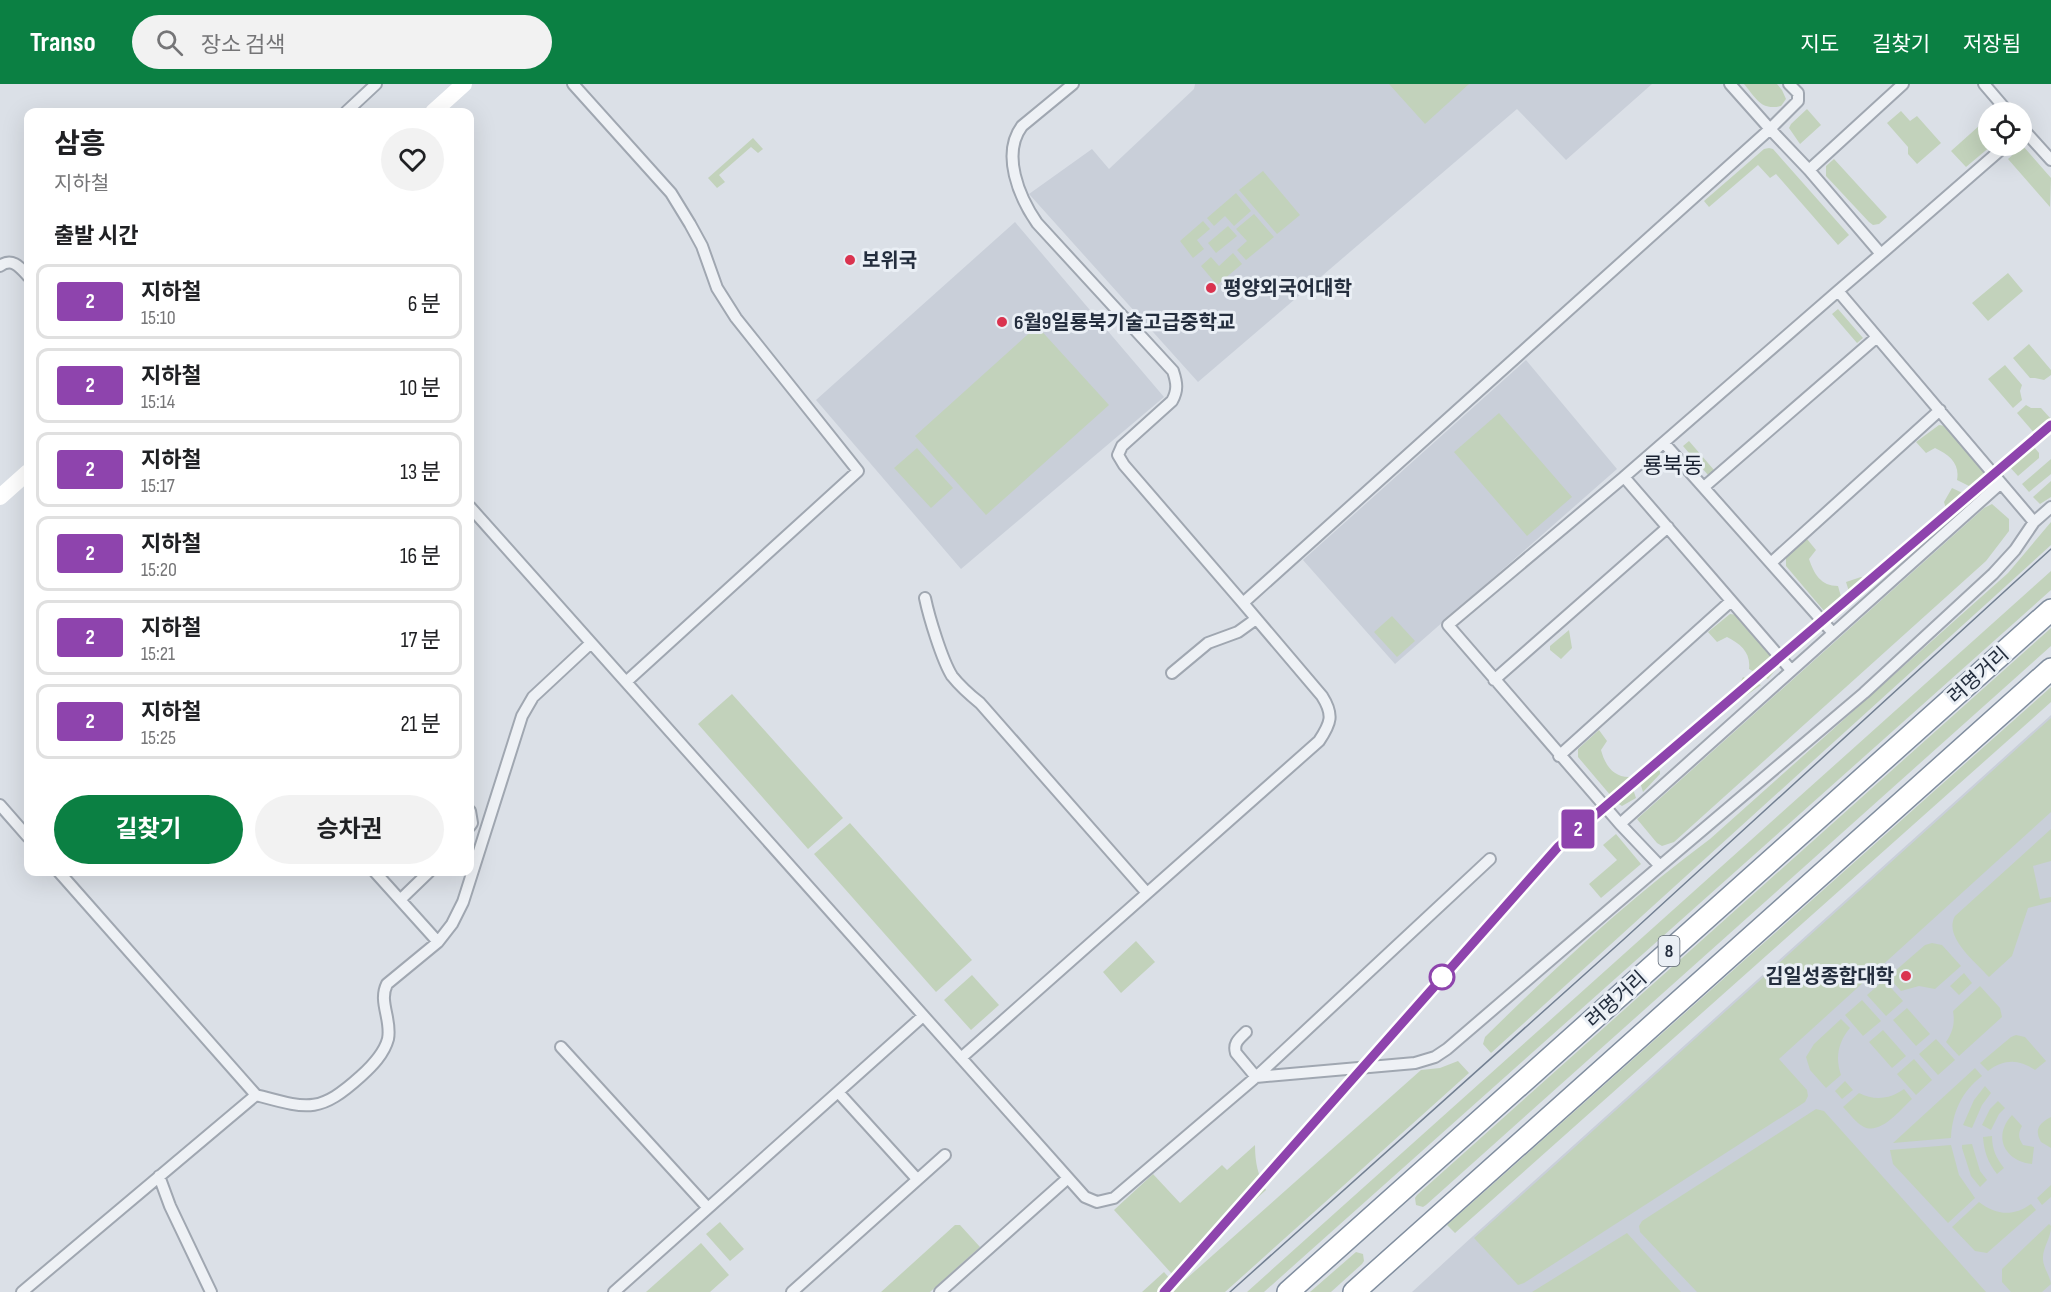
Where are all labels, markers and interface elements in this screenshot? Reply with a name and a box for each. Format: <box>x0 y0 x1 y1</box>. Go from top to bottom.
search box <box>132 15 552 69</box>
text: Transo <box>30 26 96 59</box>
icon: search <box>153 26 186 59</box>
text: 장소 검색 <box>201 32 285 59</box>
text: 지도 <box>1800 32 1839 57</box>
text: 길찾기 <box>1872 32 1930 57</box>
text: 저장됨 <box>1963 32 2021 57</box>
map controls <box>1978 102 2032 156</box>
button: locate <box>1978 102 2032 156</box>
text: 삼흥 <box>54 128 106 161</box>
button: heart <box>381 128 444 191</box>
text: 지하철 <box>54 172 109 196</box>
text: 출발 시간 <box>54 223 138 250</box>
place label: 보위국 <box>862 249 917 273</box>
marker: 보위국 <box>843 253 857 267</box>
place label: 평양외국어대학 <box>1223 277 1352 301</box>
text: 지하철 <box>141 279 202 306</box>
marker: 평양외국어대학 <box>1204 281 1218 295</box>
text: 2 <box>85 289 95 314</box>
text: 6 분 <box>408 291 441 318</box>
text: 15:10 <box>141 306 176 330</box>
place label: 6월9일룡북기술고급중학교 <box>1014 311 1235 335</box>
marker: 6월9일룡북기술고급중학교 <box>995 315 1009 329</box>
text: 지하철 <box>141 363 202 390</box>
text: 2 <box>85 373 95 398</box>
text: 10 분 <box>400 375 441 402</box>
text: 15:14 <box>141 390 175 414</box>
text: 지하철 <box>141 447 202 474</box>
district label: 룡북동 <box>1643 453 1703 480</box>
text: 2 <box>85 457 95 482</box>
text: 13 분 <box>400 459 441 486</box>
text: 15:17 <box>141 474 175 498</box>
text: 지하철 <box>141 531 202 558</box>
text: 2 <box>85 541 95 566</box>
text: 16 분 <box>400 543 441 570</box>
text: 15:20 <box>141 558 177 582</box>
text: 지하철 <box>141 615 202 642</box>
text: 2 <box>85 625 95 650</box>
text: 17 분 <box>401 627 441 654</box>
text: 15:21 <box>141 642 175 666</box>
street label: 려명거리 <box>1943 642 2014 709</box>
text: 지하철 <box>141 699 202 726</box>
text: 2 <box>85 709 95 734</box>
text: 21 분 <box>400 711 441 738</box>
text: 15:25 <box>141 726 176 750</box>
button: 길찾기 <box>54 795 243 864</box>
button: 승차권 <box>255 795 444 864</box>
line badge: 2 <box>1558 810 1598 848</box>
text: 2 <box>1573 817 1583 842</box>
road number: 8 <box>1658 936 1680 966</box>
unlabelled marker <box>1429 964 1455 990</box>
place label: 김일성종합대학 <box>1765 965 1895 989</box>
street label: 려명거리 <box>1581 966 1652 1033</box>
marker: 김일성종합대학 <box>1899 969 1913 983</box>

